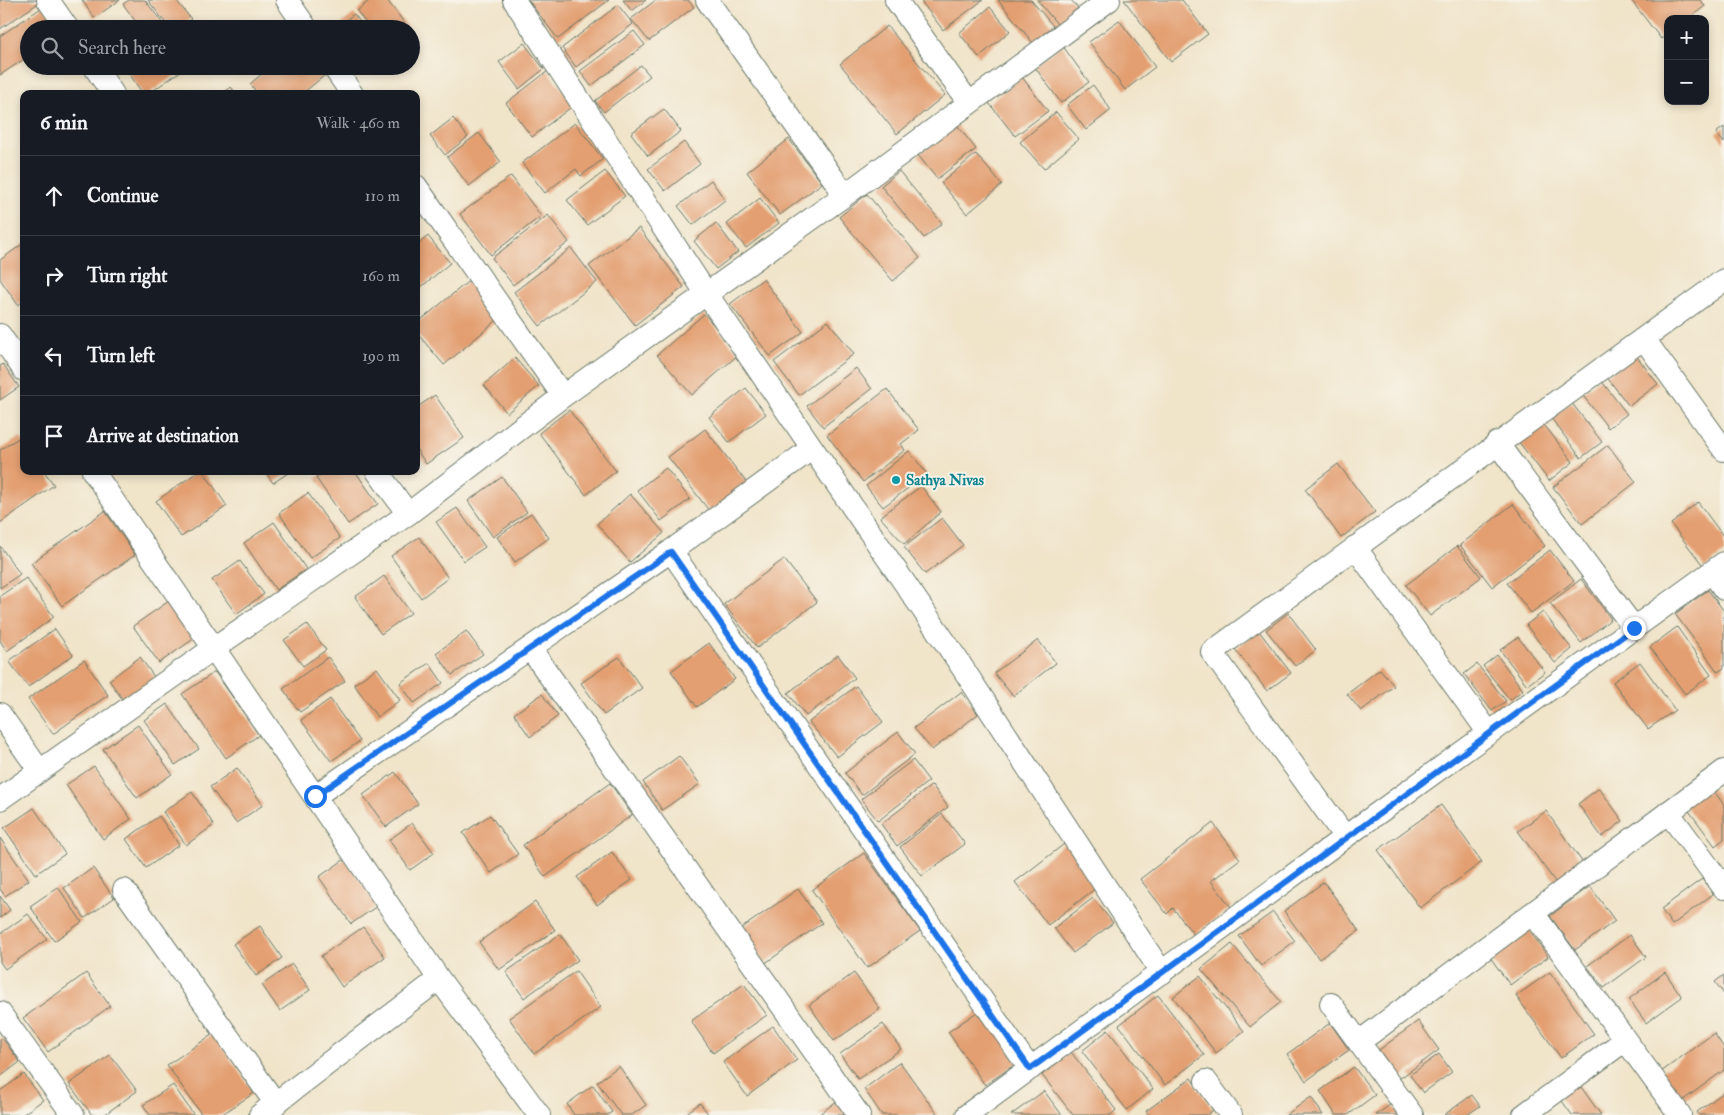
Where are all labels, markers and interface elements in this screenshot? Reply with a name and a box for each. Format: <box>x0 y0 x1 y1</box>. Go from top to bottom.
map controls <box>1664 15 1709 105</box>
button: + <box>1664 15 1709 60</box>
search box <box>20 20 420 75</box>
icon: search <box>38 34 66 62</box>
text: Search here <box>78 36 166 60</box>
button: − <box>1664 60 1709 105</box>
text: 6 min <box>40 109 88 136</box>
text: Walk · 460 m <box>316 113 400 133</box>
icon: ahead <box>40 182 68 210</box>
text: Continue <box>87 184 158 208</box>
text: 110 m <box>365 186 400 206</box>
icon: right <box>40 262 68 290</box>
text: Turn right <box>87 264 167 288</box>
text: 160 m <box>362 266 400 286</box>
icon: left <box>40 342 68 370</box>
text: Turn left <box>87 344 155 368</box>
text: 190 m <box>362 346 400 366</box>
icon: arrive <box>40 422 68 450</box>
text: Arrive at destination <box>87 424 239 448</box>
place label: Sathya Nivas <box>906 471 984 491</box>
marker: Sathya Nivas <box>890 474 902 486</box>
route end <box>1623 617 1646 640</box>
route start <box>304 785 327 808</box>

